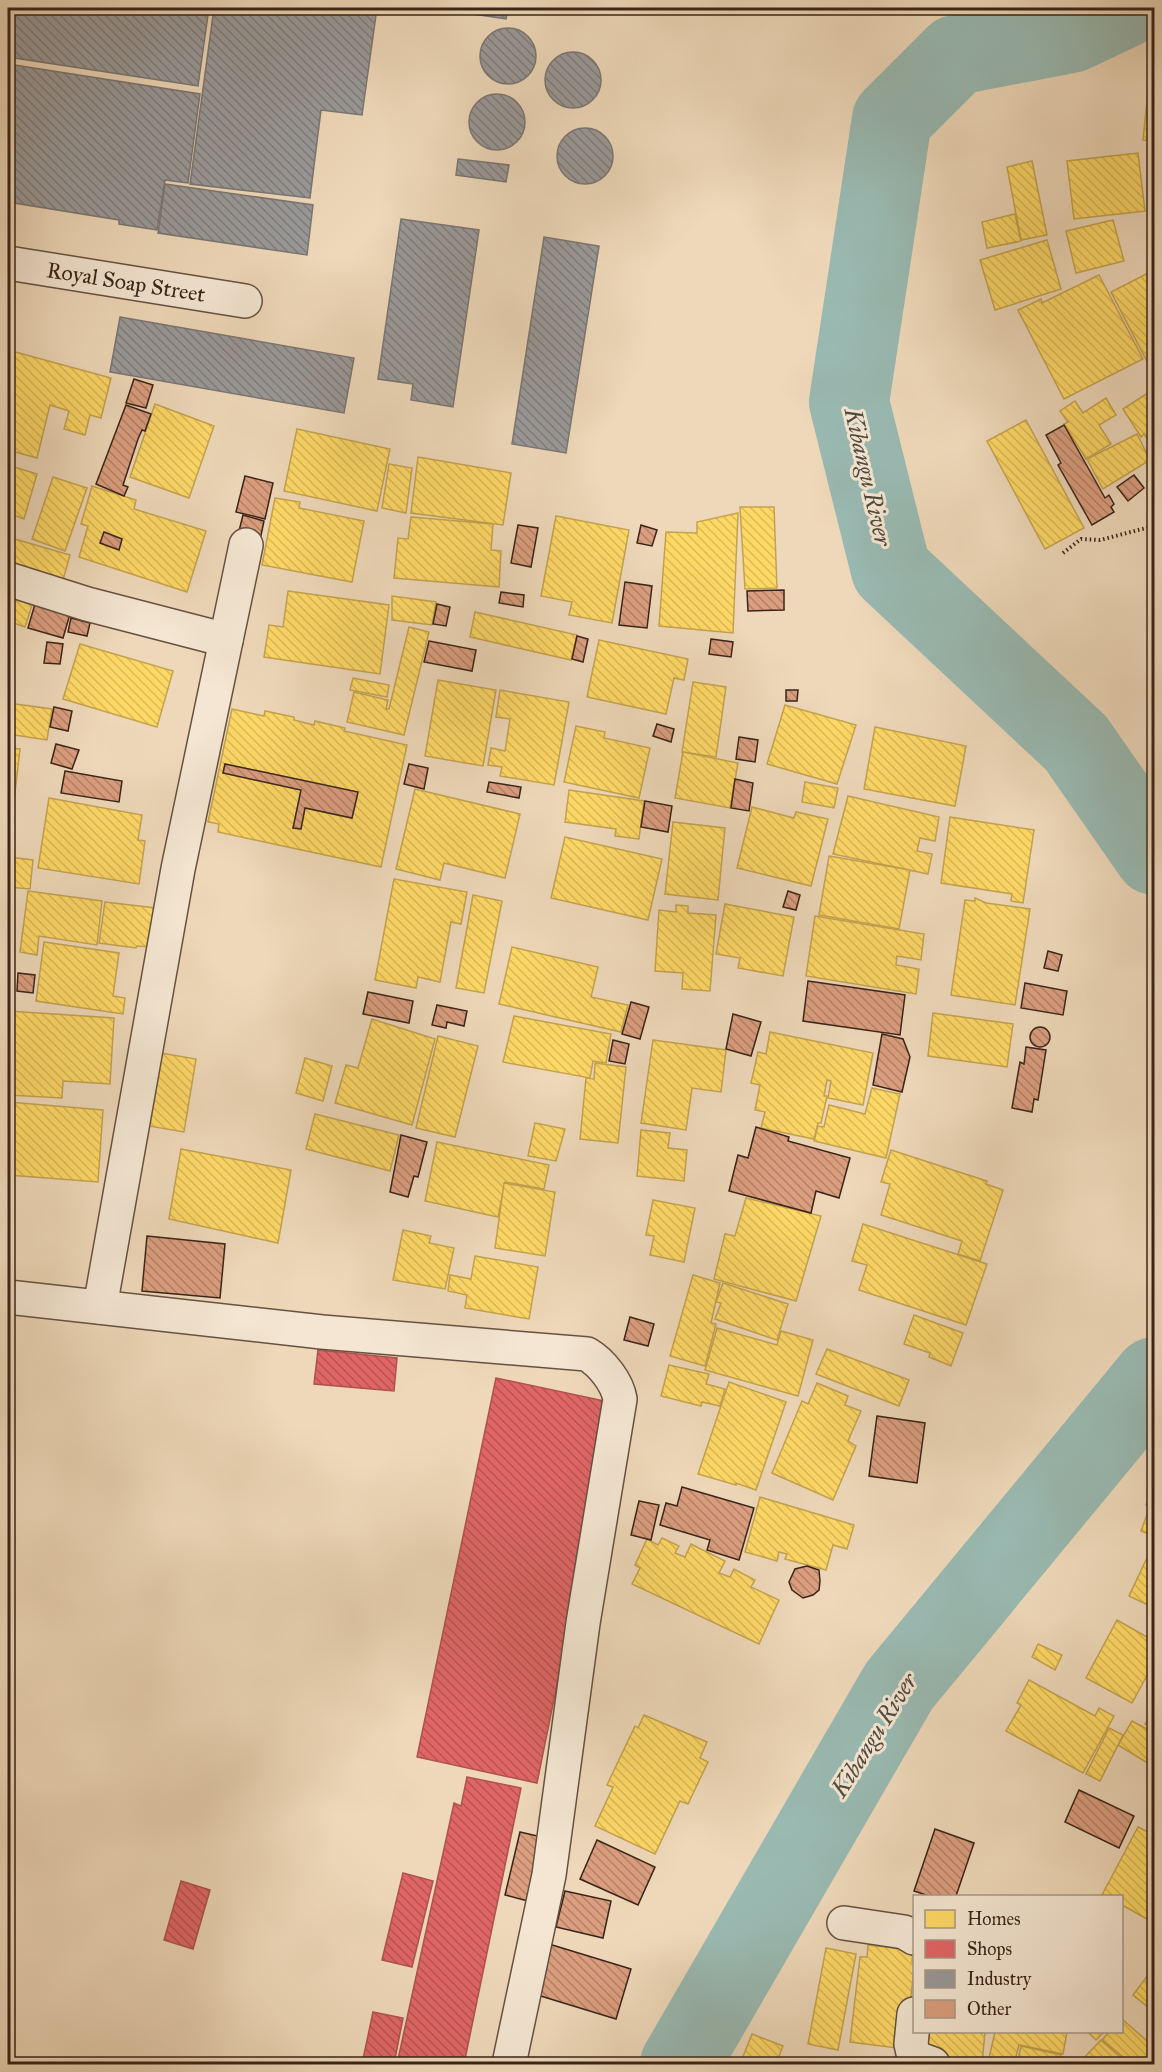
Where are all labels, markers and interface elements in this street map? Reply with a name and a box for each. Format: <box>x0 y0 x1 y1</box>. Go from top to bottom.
street label: Royal Soap Street <box>45 256 207 308</box>
water label: Kibangu River <box>837 404 899 551</box>
water label: Kibangu River <box>823 1666 925 1803</box>
legend <box>913 1895 1123 2033</box>
text: Homes <box>967 1908 1021 1930</box>
text: Shops <box>967 1938 1012 1960</box>
text: Industry <box>967 1968 1032 1990</box>
text: Other <box>967 1998 1012 2020</box>

